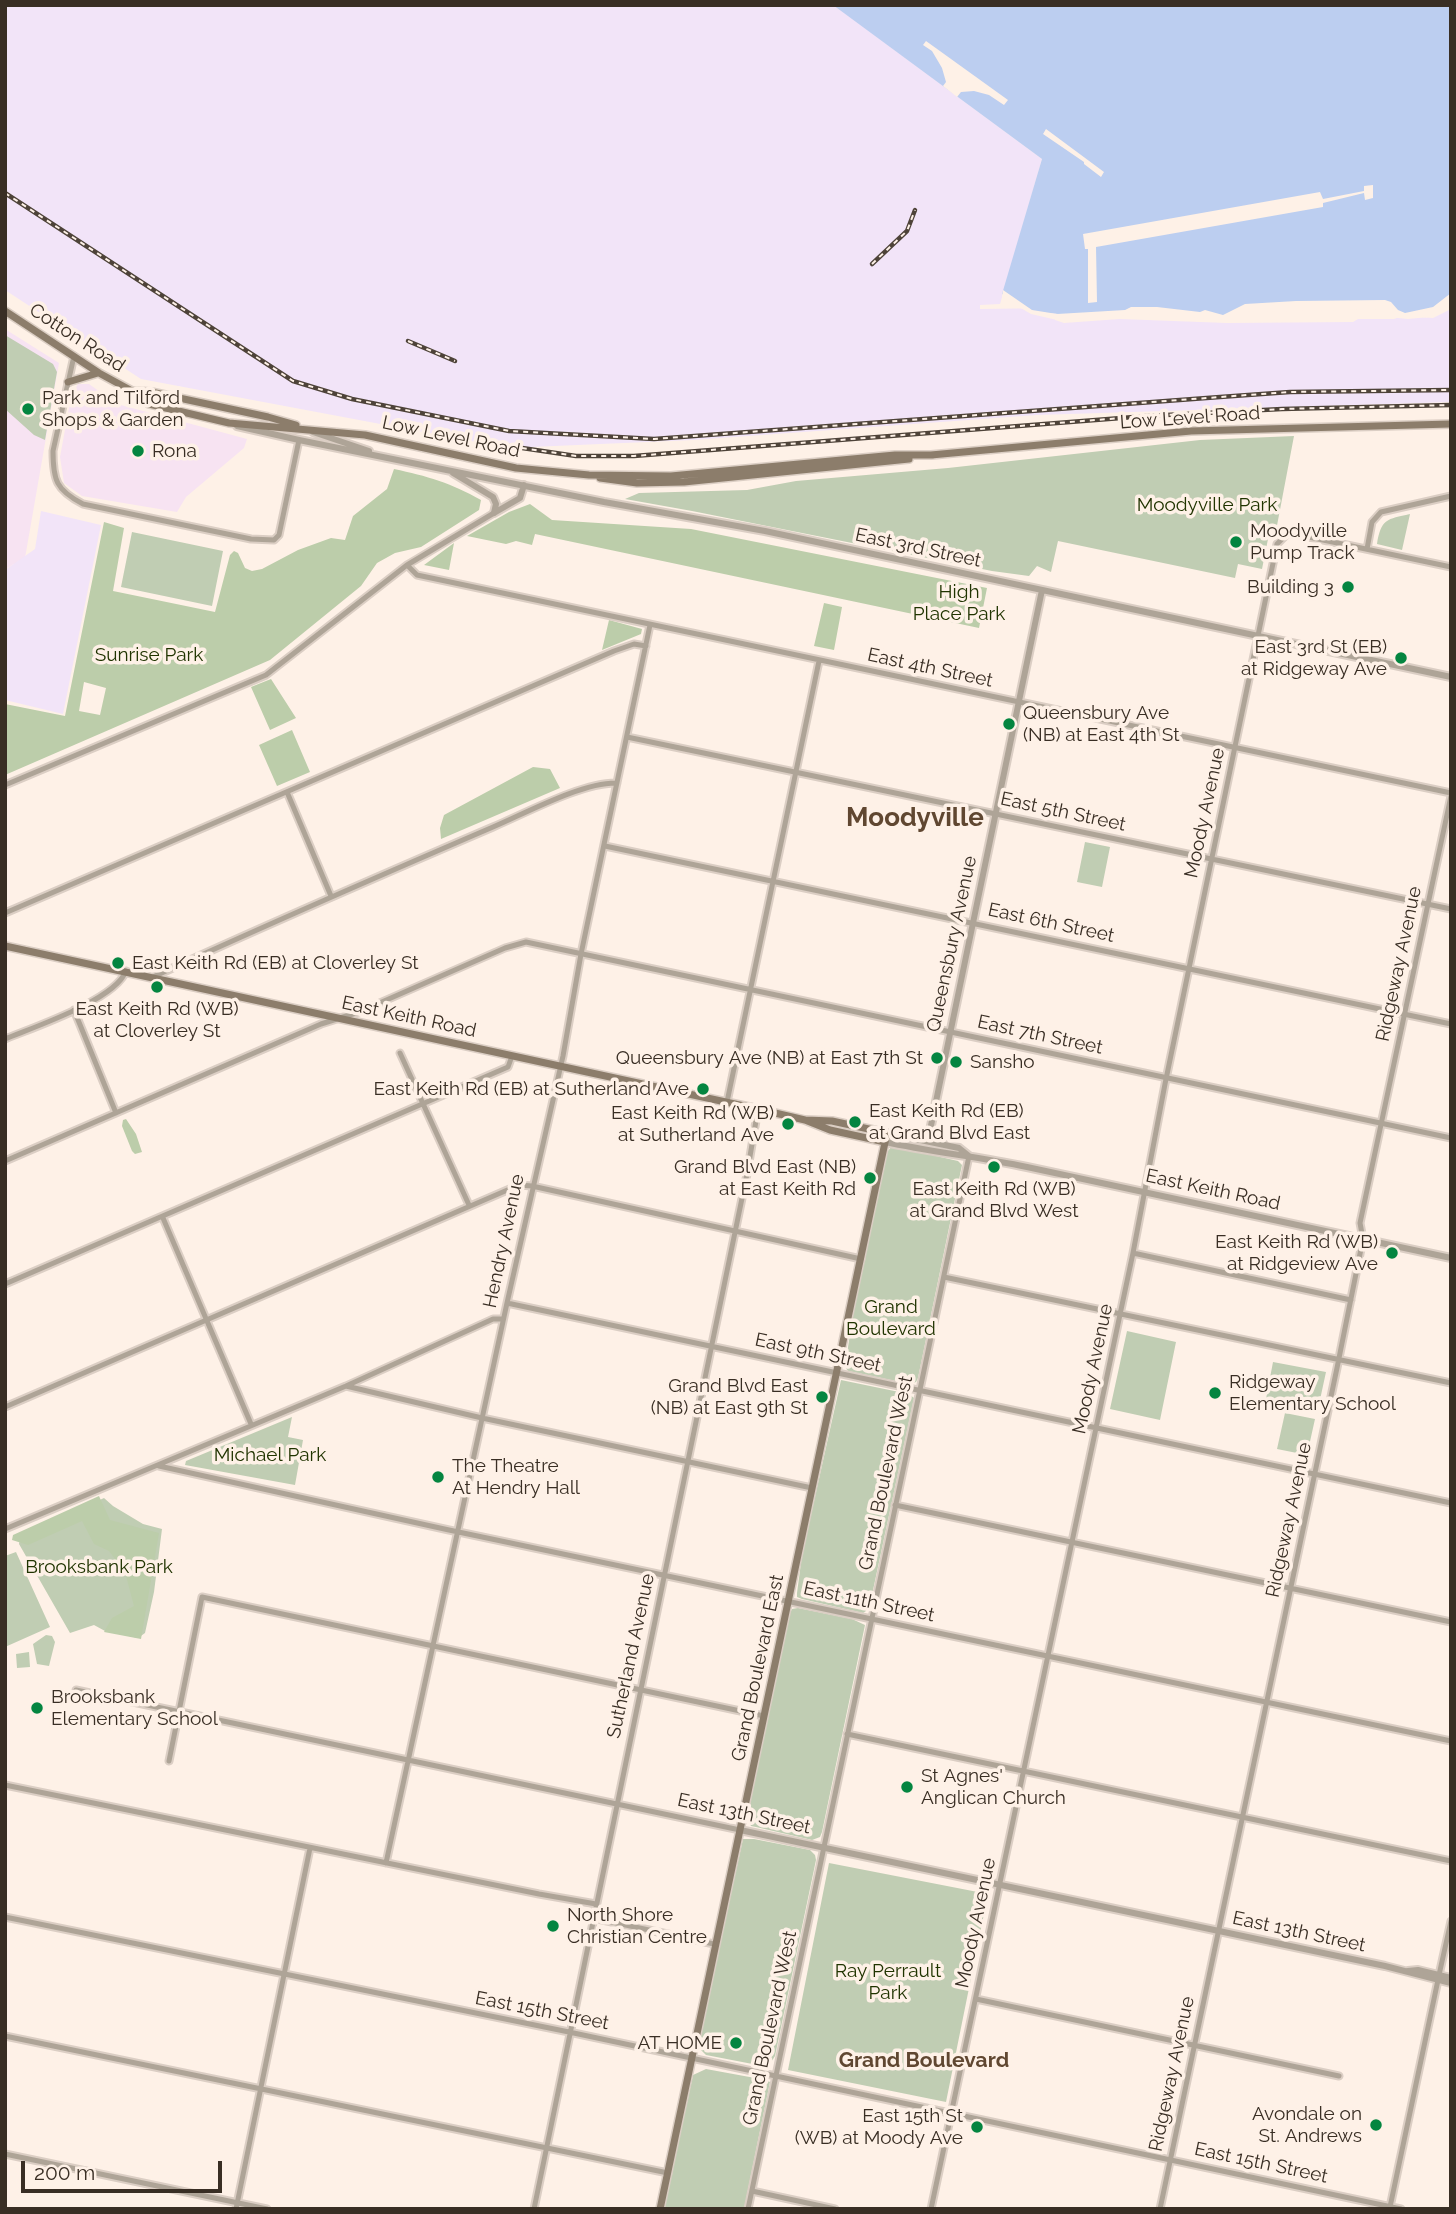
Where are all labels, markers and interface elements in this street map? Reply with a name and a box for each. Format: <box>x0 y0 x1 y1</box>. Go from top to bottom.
street label: Cotton Road <box>25 299 129 377</box>
place label: Park and Tilford Shops & Garden <box>42 387 184 431</box>
marker: Park and Tilford Shops & Garden <box>20 401 36 417</box>
street label: Low Level Road <box>1119 402 1261 434</box>
street label: Low Level Road <box>380 411 522 463</box>
place label: Rona <box>152 440 197 462</box>
marker: Rona <box>130 443 146 459</box>
park label: Moodyville Park <box>1137 494 1277 516</box>
place label: Moodyville Pump Track <box>1250 520 1355 564</box>
street label: East 3rd Street <box>853 524 983 572</box>
marker: Moodyville Pump Track <box>1228 534 1244 550</box>
place label: Building 3 <box>1247 576 1334 598</box>
marker: Building 3 <box>1340 579 1356 595</box>
park label: High Place Park <box>913 581 1005 625</box>
place label: East 3rd St (EB) at Ridgeway Ave <box>1241 636 1387 680</box>
park label: Sunrise Park <box>95 644 203 666</box>
street label: East 4th Street <box>865 644 995 692</box>
marker: East 3rd St (EB) at Ridgeway Ave <box>1393 650 1409 666</box>
place label: Queensbury Ave (NB) at East 4th St <box>1023 702 1180 746</box>
marker: Queensbury Ave (NB) at East 4th St <box>1001 716 1017 732</box>
street label: Moody Avenue <box>1180 746 1230 880</box>
street label: East 5th Street <box>998 788 1128 836</box>
district label: Moodyville <box>846 802 984 834</box>
street label: Queensbury Avenue <box>922 854 982 1034</box>
street label: Ridgeway Avenue <box>1371 884 1427 1044</box>
street label: East 6th Street <box>986 898 1116 948</box>
place label: East Keith Rd (EB) at Cloverley St <box>132 952 419 974</box>
marker: East Keith Rd (EB) at Cloverley St <box>110 955 126 971</box>
marker: East Keith Rd (WB) at Cloverley St <box>149 979 165 995</box>
street label: East Keith Road <box>340 992 478 1042</box>
place label: East Keith Rd (WB) at Cloverley St <box>76 998 238 1042</box>
street label: East 7th Street <box>975 1011 1105 1059</box>
place label: Queensbury Ave (NB) at East 7th St <box>616 1047 923 1069</box>
marker: Queensbury Ave (NB) at East 7th St <box>929 1050 945 1066</box>
place label: Sansho <box>970 1051 1035 1073</box>
marker: Sansho <box>948 1054 964 1070</box>
place label: East Keith Rd (EB) at Sutherland Ave <box>373 1078 689 1100</box>
marker: East Keith Rd (EB) at Sutherland Ave <box>695 1081 711 1097</box>
place label: East Keith Rd (EB) at Grand Blvd East <box>869 1100 1030 1144</box>
place label: East Keith Rd (WB) at Sutherland Ave <box>611 1102 774 1146</box>
marker: East Keith Rd (EB) at Grand Blvd East <box>847 1114 863 1130</box>
marker: East Keith Rd (WB) at Sutherland Ave <box>780 1116 796 1132</box>
place label: Grand Blvd East (NB) at East Keith Rd <box>674 1156 856 1200</box>
marker: East Keith Rd (WB) at Grand Blvd West <box>986 1159 1002 1175</box>
street label: East Keith Road <box>1144 1165 1282 1215</box>
marker: Grand Blvd East (NB) at East Keith Rd <box>862 1170 878 1186</box>
street label: Hendry Avenue <box>479 1172 529 1310</box>
place label: East Keith Rd (WB) at Grand Blvd West <box>909 1178 1079 1222</box>
place label: East Keith Rd (WB) at Ridgeview Ave <box>1215 1231 1378 1275</box>
marker: East Keith Rd (WB) at Ridgeview Ave <box>1384 1245 1400 1261</box>
park label: Grand Boulevard <box>846 1296 936 1340</box>
street label: Moody Avenue <box>1068 1302 1118 1436</box>
street label: East 9th Street <box>753 1329 883 1377</box>
place label: Ridgeway Elementary School <box>1229 1371 1396 1415</box>
street label: Grand Boulevard West <box>854 1374 918 1572</box>
place label: Grand Blvd East (NB) at East 9th St <box>651 1375 808 1419</box>
marker: Ridgeway Elementary School <box>1207 1385 1223 1401</box>
marker: Grand Blvd East (NB) at East 9th St <box>814 1389 830 1405</box>
street label: Ridgeway Avenue <box>1261 1440 1317 1600</box>
park label: Michael Park <box>214 1444 326 1466</box>
place label: The Theatre At Hendry Hall <box>452 1455 580 1499</box>
marker: The Theatre At Hendry Hall <box>430 1469 446 1485</box>
park label: Brooksbank Park <box>25 1556 173 1578</box>
street label: Sutherland Avenue <box>602 1571 660 1741</box>
street label: Grand Boulevard East <box>727 1573 789 1763</box>
street label: East 11th Street <box>801 1577 937 1627</box>
place label: Brooksbank Elementary School <box>51 1686 218 1730</box>
marker: Brooksbank Elementary School <box>29 1700 45 1716</box>
place label: St Agnes' Anglican Church <box>921 1765 1066 1809</box>
marker: St Agnes' Anglican Church <box>899 1779 915 1795</box>
street label: East 13th Street <box>675 1789 813 1839</box>
street label: Moody Avenue <box>951 1856 1001 1990</box>
place label: North Shore Christian Centre <box>567 1904 707 1948</box>
street label: East 13th Street <box>1230 1907 1368 1957</box>
marker: North Shore Christian Centre <box>545 1918 561 1934</box>
street label: Grand Boulevard West <box>738 1929 802 2127</box>
park label: Ray Perrault Park <box>835 1960 941 2004</box>
street label: East 15th Street <box>473 1987 611 2035</box>
street label: Ridgeway Avenue <box>1144 1994 1200 2154</box>
place label: AT HOME <box>637 2032 722 2054</box>
marker: AT HOME <box>728 2035 744 2051</box>
district label: Grand Boulevard <box>839 2048 1009 2074</box>
place label: Avondale on St. Andrews <box>1252 2103 1362 2147</box>
place label: East 15th St (WB) at Moody Ave <box>795 2105 963 2149</box>
marker: Avondale on St. Andrews <box>1368 2117 1384 2133</box>
marker: East 15th St (WB) at Moody Ave <box>969 2119 985 2135</box>
street label: East 15th Street <box>1192 2138 1330 2188</box>
scale bar <box>24 2148 226 2192</box>
text: 200 m <box>34 2160 95 2185</box>

